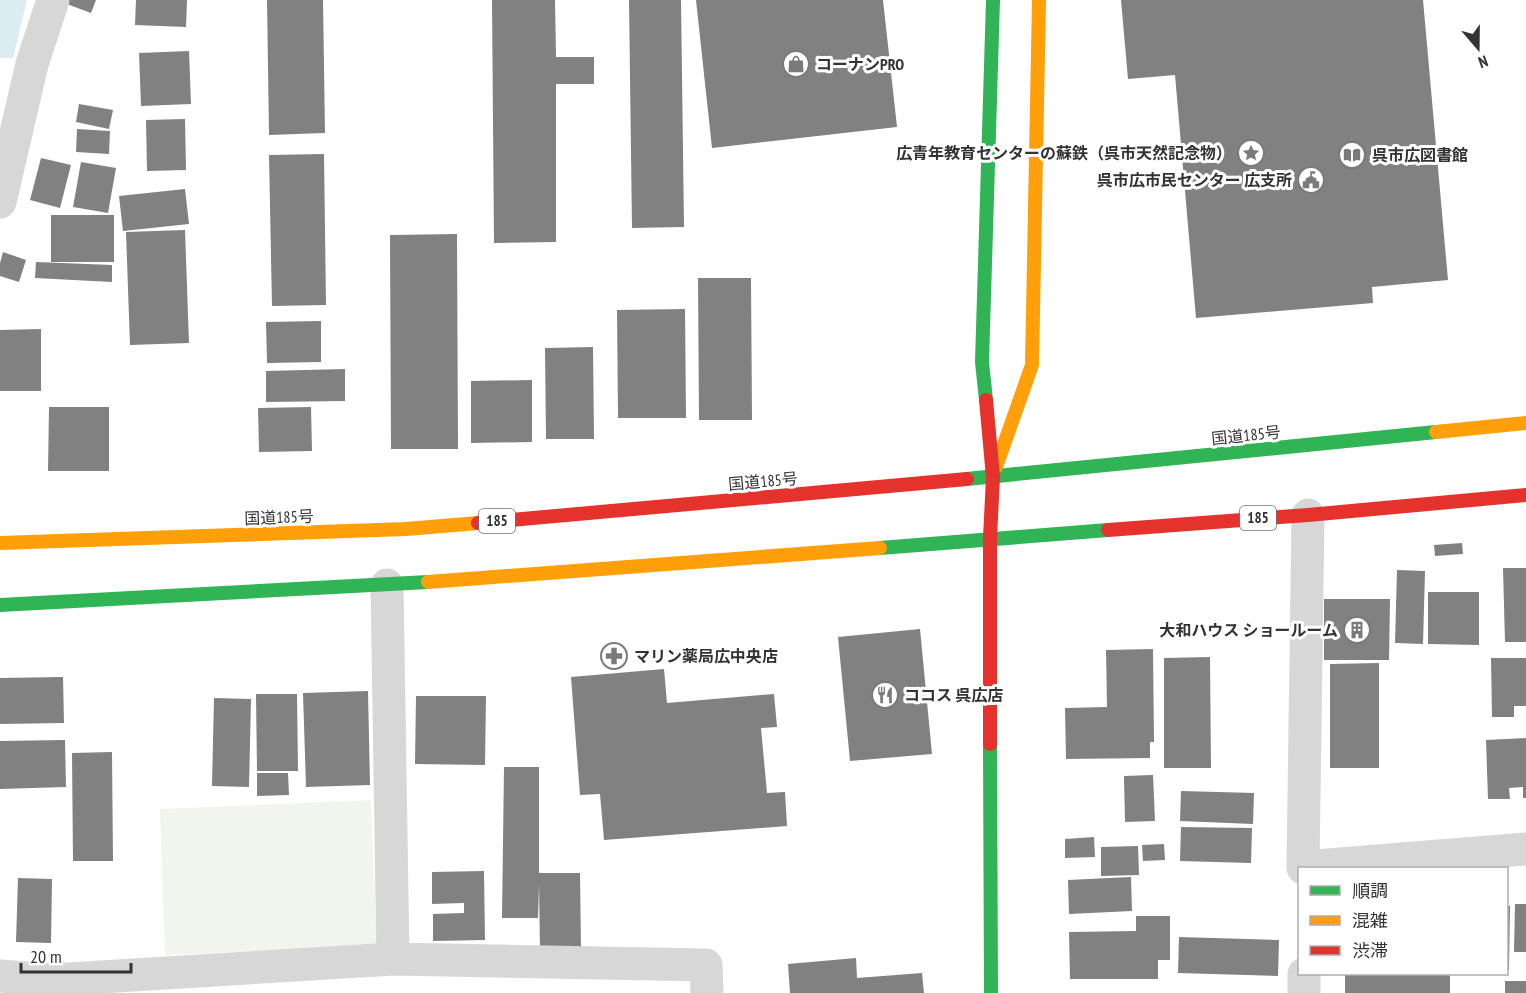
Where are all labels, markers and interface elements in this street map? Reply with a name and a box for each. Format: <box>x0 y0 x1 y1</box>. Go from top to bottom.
north arrow <box>1448 18 1508 78</box>
shop icon: コーナンPRO <box>781 49 811 79</box>
text: N <box>1476 51 1491 73</box>
place label: コーナンPRO <box>816 54 904 74</box>
place icon: 広青年教育センターの蘇鉄（呉市天然記念物） <box>1236 138 1266 168</box>
library icon: 呉市広図書館 <box>1337 140 1367 170</box>
place label: 広青年教育センターの蘇鉄（呉市天然記念物） <box>896 143 1232 163</box>
place label: 呉市広図書館 <box>1372 145 1468 165</box>
public building icon: 呉市広市民センター 広支所 <box>1296 165 1326 195</box>
place label: 呉市広市民センター 広支所 <box>1097 170 1292 190</box>
street label: 国道185号 <box>1210 421 1282 449</box>
street label: 国道185号 <box>727 468 799 494</box>
street label: 国道185号 <box>244 506 314 528</box>
road number: 185 <box>1240 506 1276 530</box>
road number: 185 <box>479 509 515 533</box>
building icon: 大和ハウス ショールーム <box>1342 615 1372 645</box>
place label: 大和ハウス ショールーム <box>1159 620 1338 640</box>
pharmacy icon: マリン薬局広中央店 <box>599 641 629 671</box>
place label: マリン薬局広中央店 <box>634 646 778 666</box>
restaurant icon: ココス 呉広店 <box>870 680 900 710</box>
place label: ココス 呉広店 <box>904 685 1003 705</box>
legend <box>1298 867 1508 975</box>
text: 順調 <box>1352 879 1388 902</box>
text: 混雑 <box>1352 909 1388 932</box>
scale bar <box>21 936 130 974</box>
text: 渋滞 <box>1352 939 1388 962</box>
text: 20 m <box>30 945 62 968</box>

